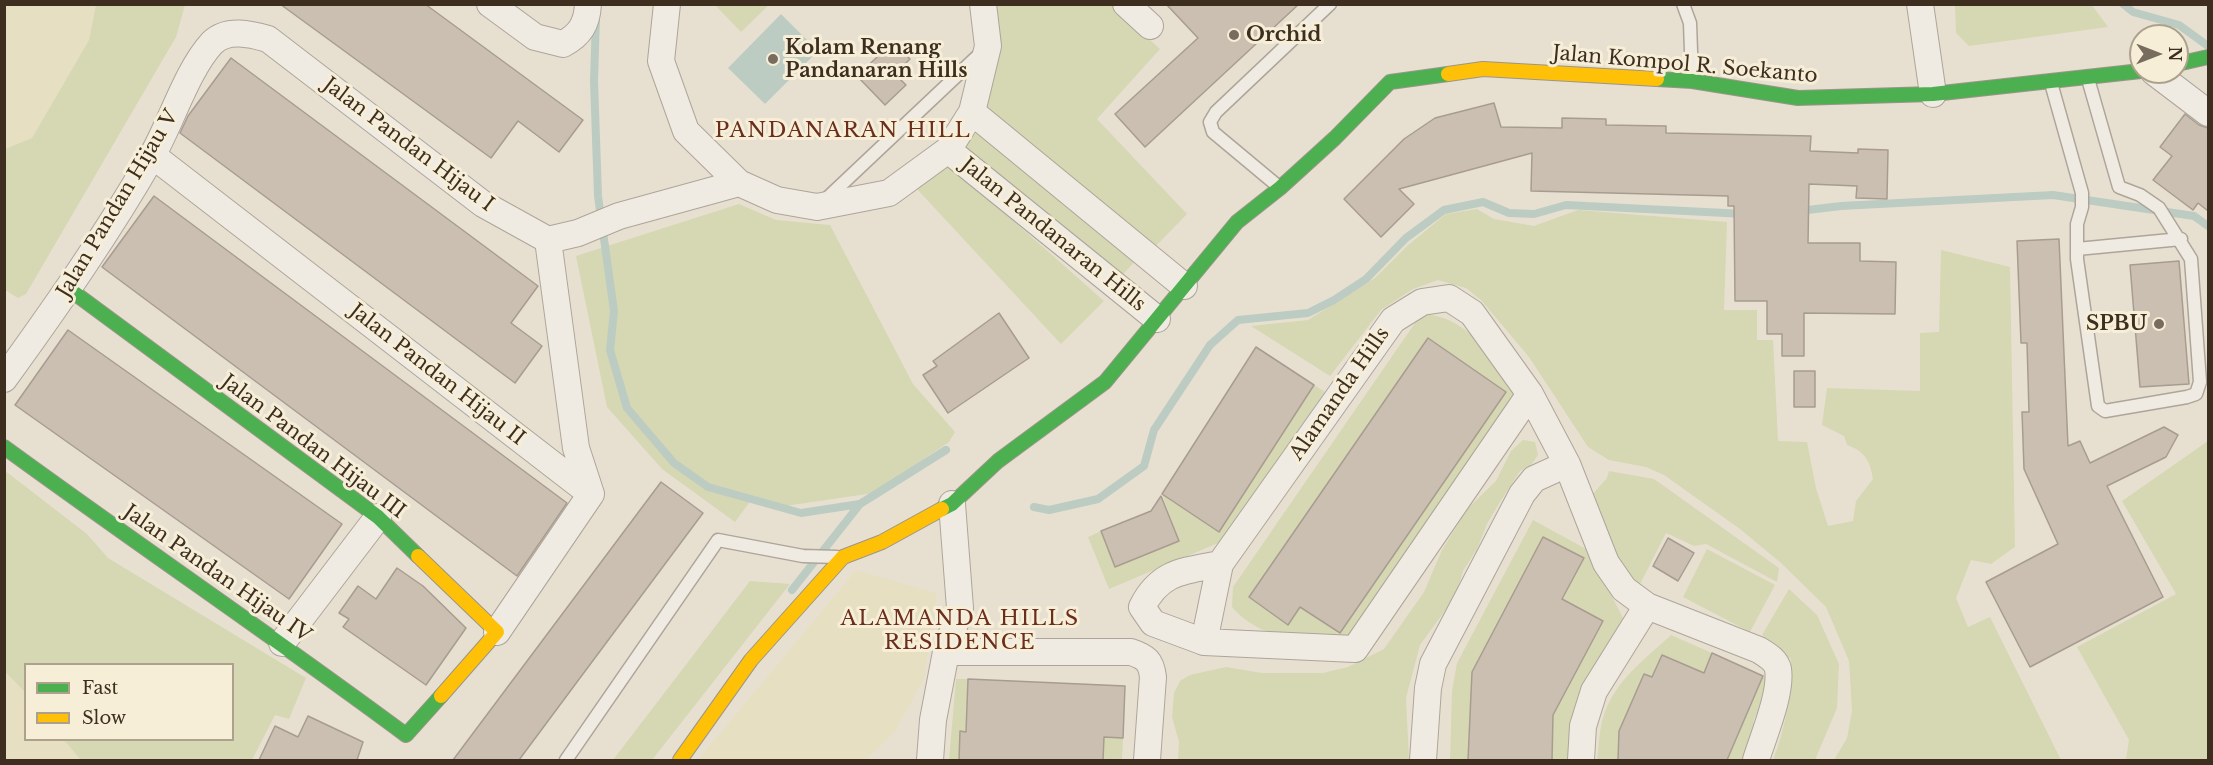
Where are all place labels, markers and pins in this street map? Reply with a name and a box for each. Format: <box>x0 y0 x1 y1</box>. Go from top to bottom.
place label: Orchid <box>1246 23 1321 47</box>
marker: Orchid <box>1227 28 1241 42</box>
place label: Kolam Renang Pandanaran Hills <box>785 36 967 83</box>
marker: Kolam Renang Pandanaran Hills <box>766 52 780 66</box>
place label: SPBU <box>2086 312 2147 336</box>
marker: SPBU <box>2152 317 2166 331</box>

